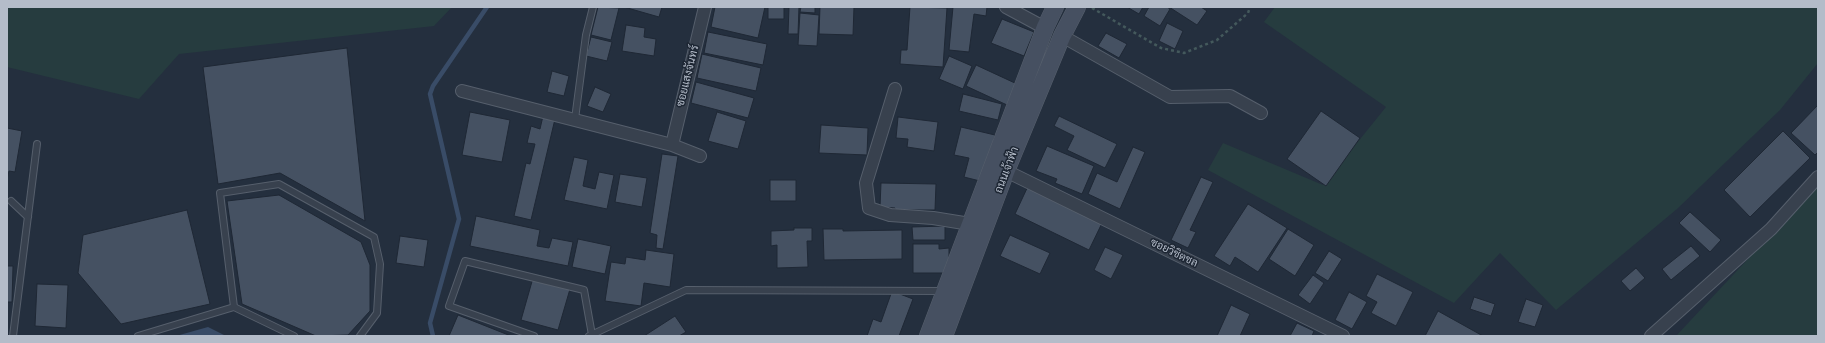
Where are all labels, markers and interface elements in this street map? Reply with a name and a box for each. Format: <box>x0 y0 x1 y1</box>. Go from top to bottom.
street label: ซอยแสงจันทร์ <box>674 44 702 108</box>
street label: ถนนเจ้าฟ้า <box>992 145 1022 195</box>
street label: ซอยวิชิตชล <box>1148 236 1200 270</box>

